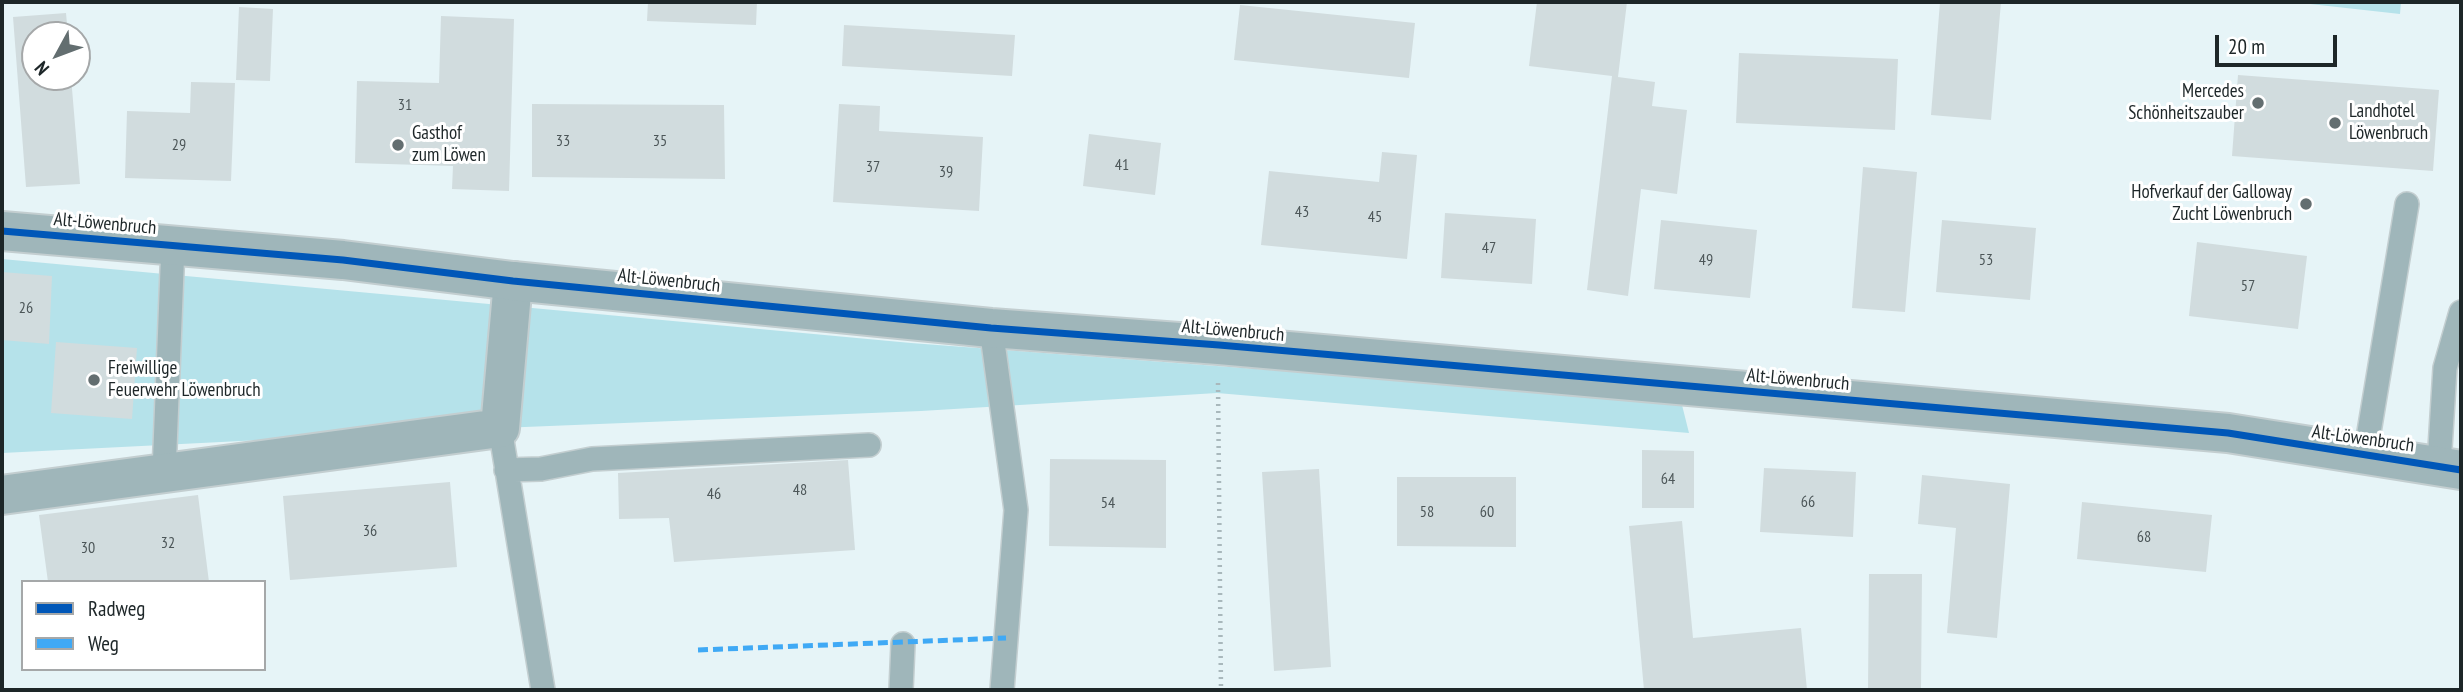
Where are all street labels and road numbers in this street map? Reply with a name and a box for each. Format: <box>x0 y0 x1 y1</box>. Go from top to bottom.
street label: Alt-Löwenbruch <box>53 208 157 240</box>
street label: Alt-Löwenbruch <box>617 264 721 298</box>
street label: Alt-Löwenbruch <box>1181 315 1285 347</box>
street label: Alt-Löwenbruch <box>1746 364 1850 396</box>
street label: Alt-Löwenbruch <box>2310 421 2416 457</box>

